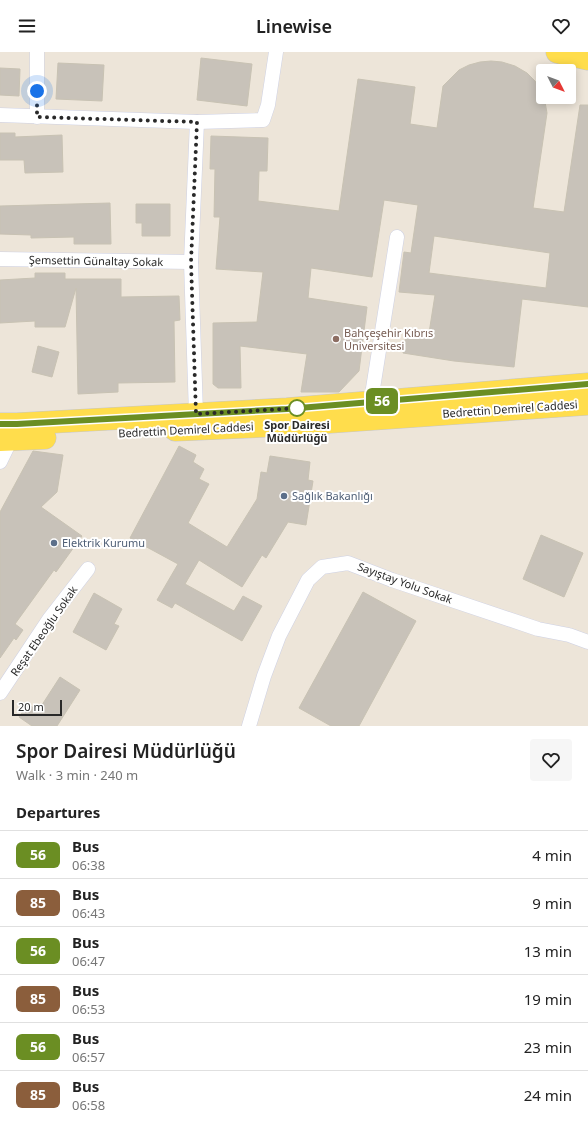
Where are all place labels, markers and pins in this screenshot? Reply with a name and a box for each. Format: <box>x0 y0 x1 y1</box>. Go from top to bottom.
place label: Bahçeşehir Kıbrıs Üniversitesi <box>344 325 433 353</box>
marker: Bahçeşehir Kıbrıs Üniversitesi <box>331 334 341 344</box>
marker: Spor Dairesi Müdürlüğü <box>288 399 306 417</box>
place label: Spor Dairesi Müdürlüğü <box>264 417 330 445</box>
place label: Sağlık Bakanlığı <box>292 488 373 503</box>
marker: Sağlık Bakanlığı <box>279 491 289 501</box>
place label: Elektrik Kurumu <box>62 535 145 550</box>
marker: Elektrik Kurumu <box>49 538 59 548</box>

